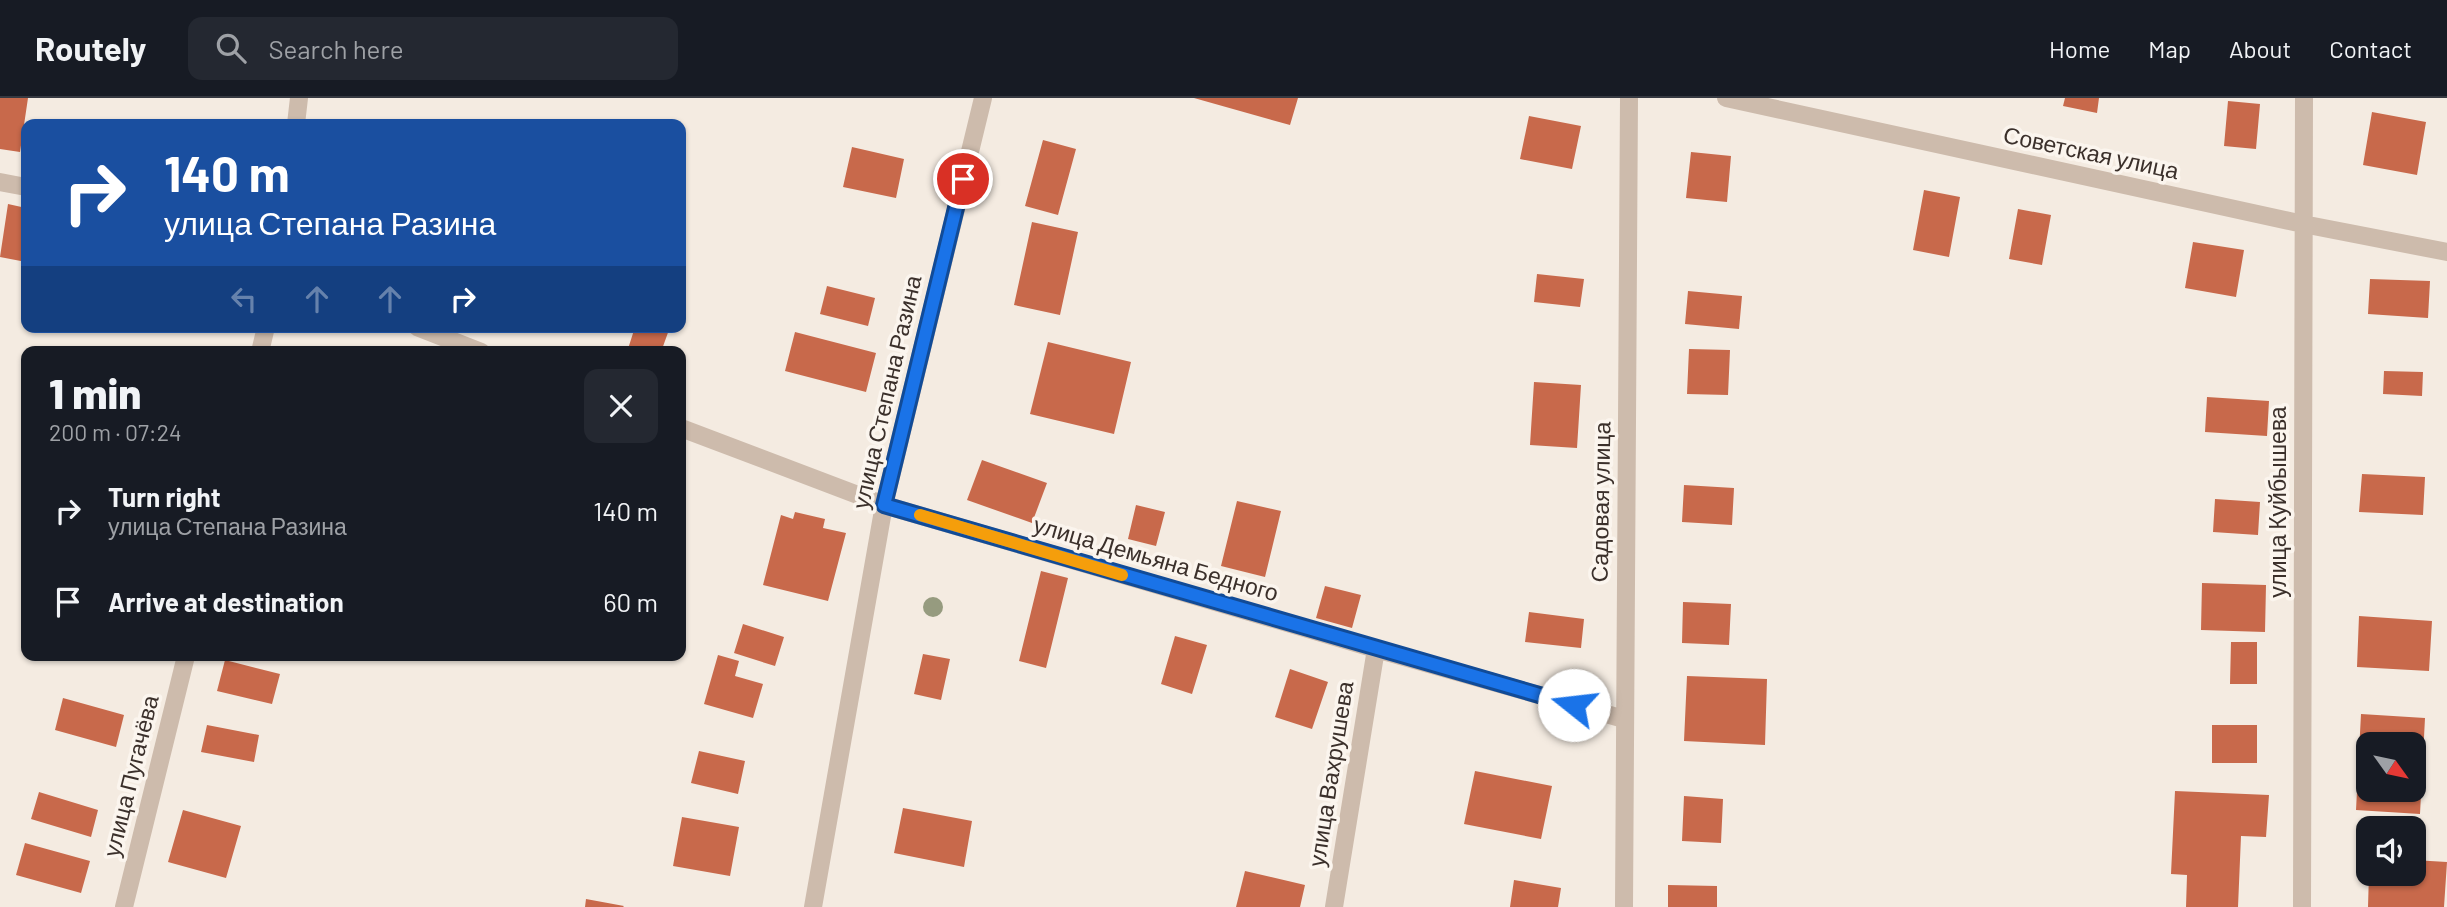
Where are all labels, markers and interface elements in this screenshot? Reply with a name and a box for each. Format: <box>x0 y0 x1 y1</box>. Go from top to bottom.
search box <box>188 17 678 80</box>
text: Routely <box>35 28 146 68</box>
icon: search <box>212 29 250 67</box>
text: Search here <box>268 33 404 64</box>
text: Home <box>2049 34 2110 63</box>
text: Map <box>2148 34 2191 63</box>
text: About <box>2229 34 2291 63</box>
text: Contact <box>2329 34 2412 63</box>
street label: Советская улица <box>2001 120 2182 184</box>
text: 140 m <box>164 143 290 202</box>
icon: right <box>49 147 140 238</box>
pin <box>933 149 993 209</box>
icon: arrive <box>944 160 982 198</box>
text: улица Степана Разина <box>164 203 496 241</box>
street label: улица Степана Разина <box>846 272 927 511</box>
icon: left <box>225 280 263 318</box>
icon: ahead <box>298 280 336 318</box>
icon: ahead <box>371 280 409 318</box>
icon: right <box>444 280 482 318</box>
text: 1 min <box>49 367 141 417</box>
button: close <box>584 369 658 443</box>
street label: улица Куйбышева <box>2263 406 2291 598</box>
text: 200 m · 07:24 <box>49 418 182 446</box>
street label: Садовая улица <box>1585 421 1615 583</box>
text: Turn right <box>108 481 221 512</box>
icon: right <box>49 492 87 530</box>
text: 140 m <box>593 495 658 526</box>
street label: улица Демьяна Бедного <box>1031 510 1282 606</box>
text: улица Степана Разина <box>108 512 347 540</box>
icon: arrive <box>49 583 87 621</box>
text: Arrive at destination <box>108 586 344 617</box>
text: 60 m <box>603 586 658 617</box>
position arrow <box>1537 668 1611 742</box>
street label: улица Вахрушева <box>1302 679 1359 869</box>
street label: улица Пугачёва <box>96 692 164 859</box>
north arrow <box>2356 732 2426 802</box>
map controls <box>2356 732 2426 886</box>
button: sound <box>2356 816 2426 886</box>

